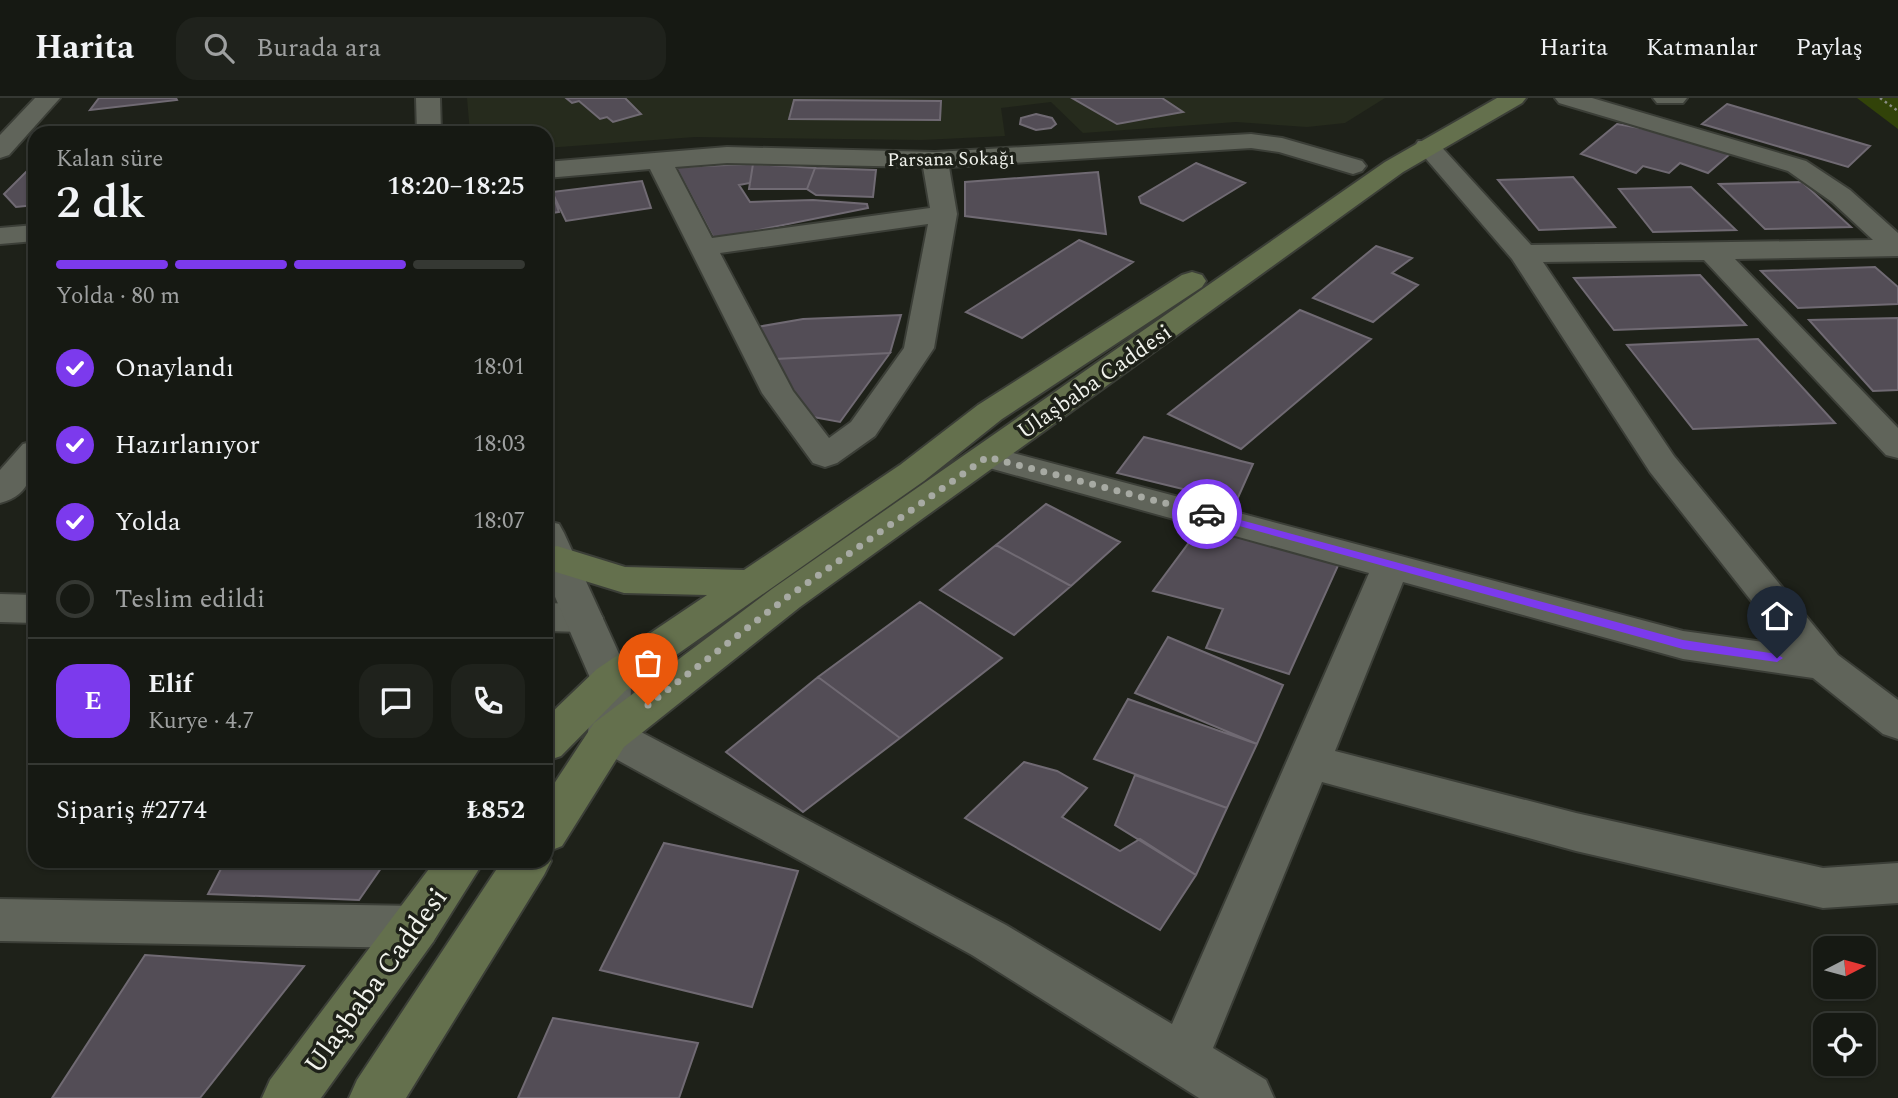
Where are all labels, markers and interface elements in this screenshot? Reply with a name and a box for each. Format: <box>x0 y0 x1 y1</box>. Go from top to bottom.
search box <box>176 17 666 80</box>
text: Harita <box>35 23 134 73</box>
text: Burada ara <box>256 28 381 68</box>
icon: search <box>200 29 238 67</box>
text: Harita <box>1540 30 1608 66</box>
text: Katmanlar <box>1646 30 1758 66</box>
text: Paylaş <box>1796 30 1863 66</box>
text: Kalan süre <box>56 142 163 177</box>
street label: Parsana Sokağı <box>887 144 1015 175</box>
text: 18:20–18:25 <box>387 166 525 206</box>
text: 2 dk <box>56 168 145 238</box>
text: Yolda · 80 m <box>56 279 180 314</box>
street label: Ulaşbaba Caddesi <box>1010 316 1179 449</box>
text: Onaylandı <box>115 348 234 388</box>
icon: check <box>56 349 94 387</box>
text: 18:01 <box>473 350 525 385</box>
text: Hazırlanıyor <box>115 425 260 465</box>
icon: check <box>56 426 94 464</box>
text: 18:03 <box>473 427 525 462</box>
courier <box>1172 479 1242 549</box>
icon: car <box>1188 495 1226 533</box>
text: Yolda <box>115 502 181 542</box>
icon: check <box>56 503 94 541</box>
text: 18:07 <box>473 504 525 539</box>
text: Teslim edildi <box>115 579 265 619</box>
pin <box>1747 586 1807 658</box>
icon: home <box>1758 597 1796 635</box>
pin <box>618 633 678 705</box>
icon: bag <box>629 644 667 682</box>
text: Elif <box>148 664 193 704</box>
button: chat <box>359 664 433 738</box>
button: phone <box>451 664 525 738</box>
text: E <box>84 681 102 721</box>
text: Kurye · 4.7 <box>148 704 254 739</box>
text: Sipariş #2774 <box>56 790 207 830</box>
text: ₺852 <box>467 790 525 830</box>
street label: Ulaşbaba Caddesi <box>294 879 459 1083</box>
north arrow <box>1813 936 1876 999</box>
map controls <box>1813 936 1876 1076</box>
button: locate <box>1813 1013 1876 1076</box>

